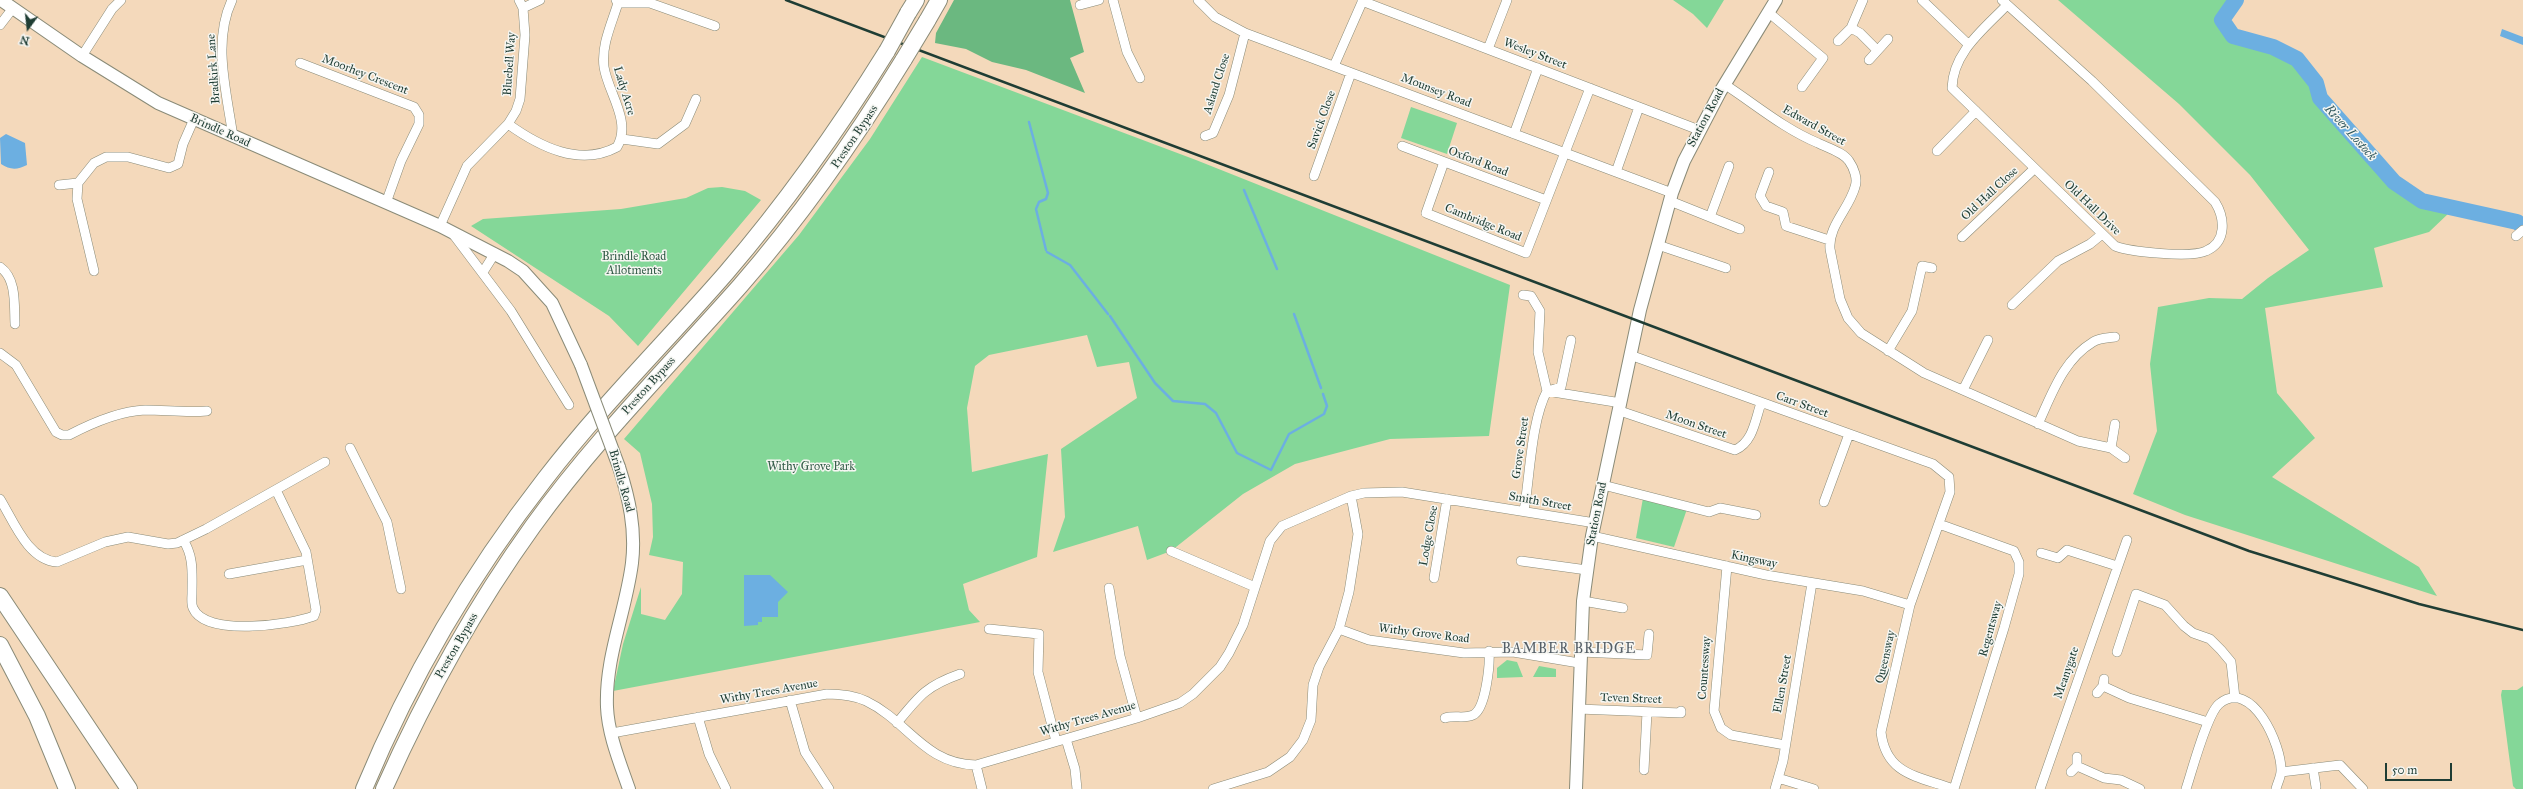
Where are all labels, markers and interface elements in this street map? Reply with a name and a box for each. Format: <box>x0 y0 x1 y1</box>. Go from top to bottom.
north arrow <box>8 8 48 48</box>
street label: Bluebell Way <box>501 32 519 96</box>
text: N <box>19 33 31 48</box>
street label: Bradkirk Lane <box>204 33 224 105</box>
street label: Wesley Street <box>1501 35 1569 73</box>
street label: Moorhey Crescent <box>320 52 410 98</box>
street label: Asland Close <box>1200 52 1234 116</box>
street label: Lady Acre <box>610 65 638 117</box>
street label: Mounsey Road <box>1399 71 1473 111</box>
street label: Station Road <box>1685 86 1727 150</box>
street label: Savick Close <box>1305 89 1339 151</box>
water label: River Lostock <box>2321 102 2379 164</box>
street label: Preston Bypass <box>829 103 881 171</box>
street label: Edward Street <box>1780 103 1848 149</box>
street label: Brindle Road <box>188 111 252 151</box>
street label: Oxford Road <box>1446 144 1510 180</box>
street label: Old Hall Close <box>1959 164 2021 224</box>
street label: Old Hall Drive <box>2061 177 2123 239</box>
street label: Cambridge Road <box>1442 201 1524 245</box>
park label: Brindle Road Allotments <box>602 250 666 278</box>
street label: Preston Bypass <box>619 354 679 418</box>
street label: Carr Street <box>1774 389 1830 421</box>
street label: Moon Street <box>1664 408 1728 442</box>
street label: Grove Street <box>1510 416 1532 480</box>
street label: Brindle Road <box>605 448 637 514</box>
park label: Withy Grove Park <box>767 460 855 474</box>
street label: Station Road <box>1584 481 1610 547</box>
street label: Smith Street <box>1507 489 1573 515</box>
street label: Lodge Close <box>1417 505 1441 567</box>
street label: Kingsway <box>1730 548 1778 572</box>
street label: Regentsway <box>1976 599 2006 659</box>
street label: Preston Bypass <box>432 611 482 681</box>
street label: Withy Grove Road <box>1378 621 1470 647</box>
street label: Queensway <box>1873 629 1899 685</box>
street label: Countessway <box>1696 636 1714 700</box>
district label: BAMBER BRIDGE <box>1502 642 1636 658</box>
street label: Meanygate <box>2051 645 2083 701</box>
street label: Ellen Street <box>1771 654 1795 714</box>
street label: Withy Trees Avenue <box>719 676 819 708</box>
street label: Teven Street <box>1600 691 1662 707</box>
street label: Withy Trees Avenue <box>1038 698 1138 740</box>
scale bar <box>2387 755 2454 781</box>
text: 50 m <box>2392 763 2417 777</box>

